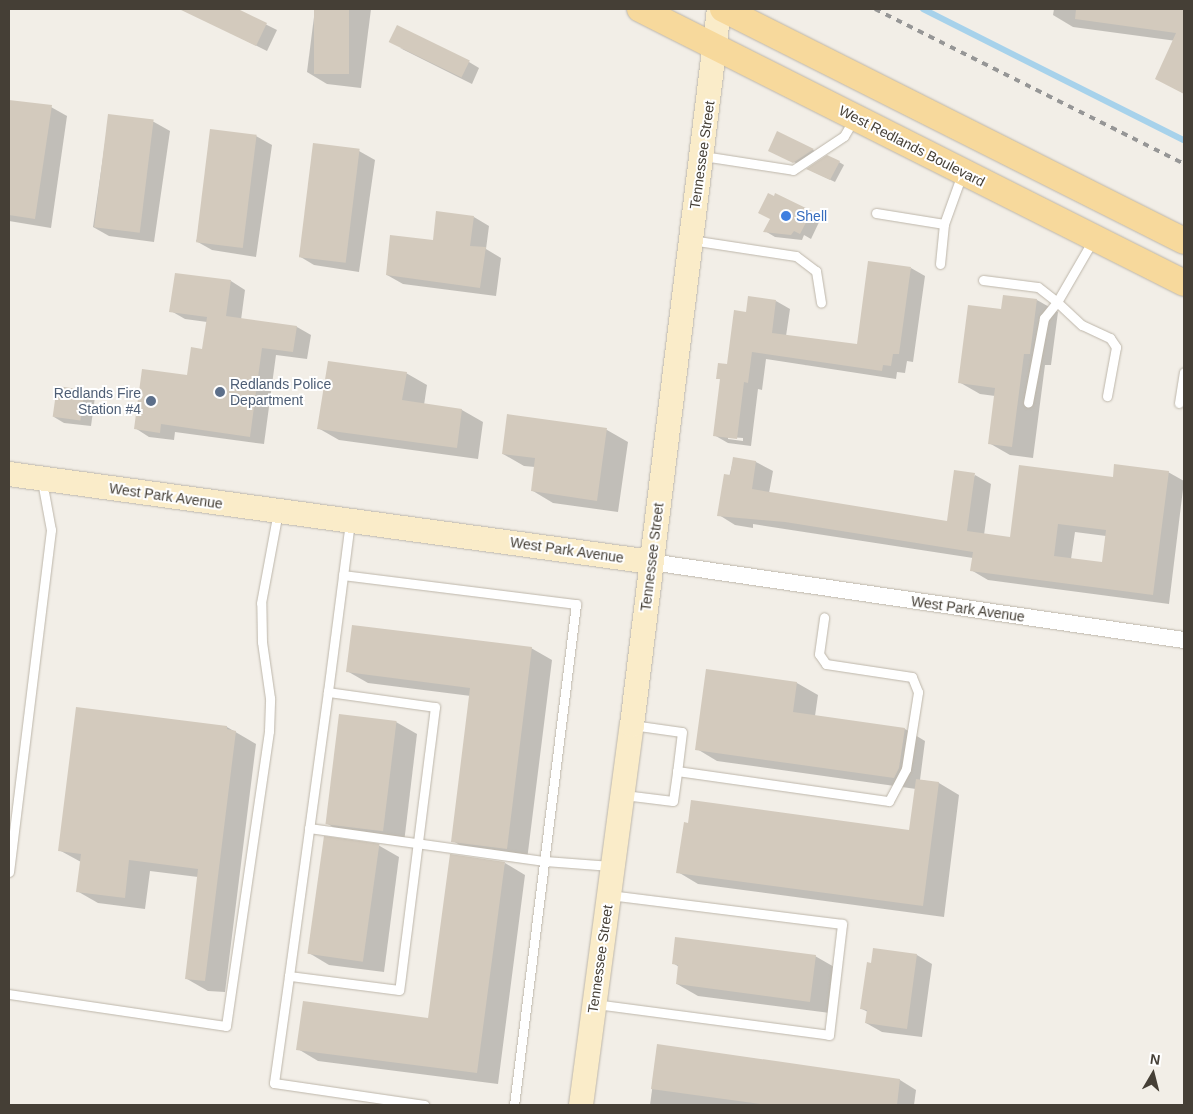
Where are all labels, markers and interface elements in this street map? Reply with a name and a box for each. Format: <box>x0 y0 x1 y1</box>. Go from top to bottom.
street label: Tennessee Street <box>686 100 718 210</box>
street label: West Redlands Boulevard <box>836 102 988 190</box>
place label: Shell <box>796 208 827 224</box>
marker: Shell <box>780 210 792 222</box>
place label: Redlands Police Department <box>230 376 331 408</box>
place label: Redlands Fire Station #4 <box>54 385 141 418</box>
marker: Redlands Police Department <box>214 386 226 398</box>
marker: Redlands Fire Station #4 <box>145 395 157 407</box>
street label: West Park Avenue <box>108 480 224 512</box>
street label: Tennessee Street <box>637 502 667 612</box>
street label: West Park Avenue <box>509 534 625 566</box>
street label: West Park Avenue <box>910 593 1026 625</box>
street label: Tennessee Street <box>584 904 616 1014</box>
north arrow <box>1128 1049 1178 1099</box>
text: N <box>1149 1051 1161 1068</box>

